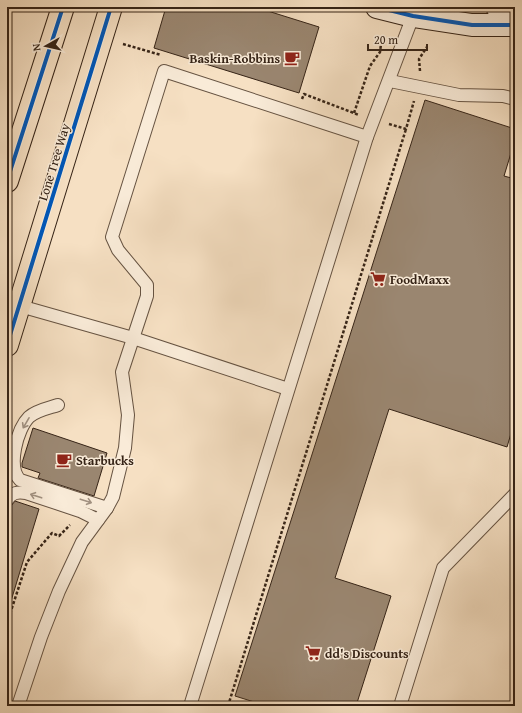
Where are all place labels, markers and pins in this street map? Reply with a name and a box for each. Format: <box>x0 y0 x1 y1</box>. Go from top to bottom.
place label: Baskin-Robbins <box>189 49 280 68</box>
cafe icon: Baskin-Robbins <box>283 49 301 67</box>
supermarket icon: FoodMaxx <box>369 270 387 288</box>
place label: FoodMaxx <box>390 270 449 289</box>
cafe icon: Starbucks <box>55 451 73 469</box>
place label: Starbucks <box>76 451 134 470</box>
supermarket icon: dd's Discounts <box>304 644 322 662</box>
place label: dd's Discounts <box>325 644 409 663</box>

